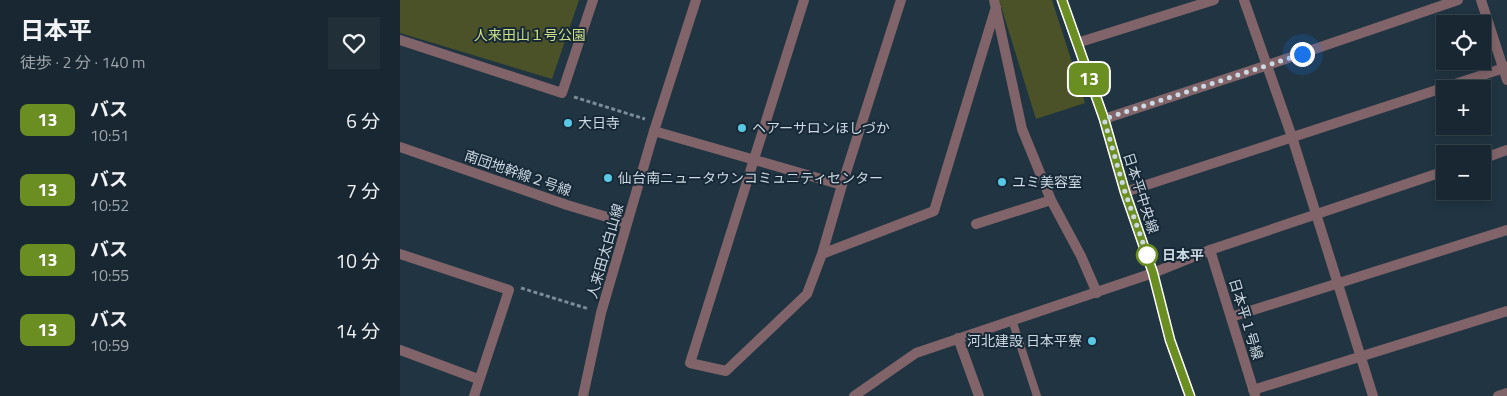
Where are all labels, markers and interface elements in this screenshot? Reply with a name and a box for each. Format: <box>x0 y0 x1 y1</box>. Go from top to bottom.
text: 日本平 <box>20 12 92 48</box>
map controls <box>1436 15 1491 200</box>
button: locate <box>1436 15 1491 70</box>
button: heart <box>328 17 380 69</box>
park label: 人来田山１号公園 <box>474 24 586 45</box>
your location <box>1290 42 1315 67</box>
text: 徒歩 · 2 分 · 140 m <box>20 50 145 74</box>
line badge: 13 <box>1066 63 1112 95</box>
text: 13 <box>1079 65 1099 92</box>
button: + <box>1436 80 1491 135</box>
text: バス <box>90 94 128 123</box>
text: 13 <box>37 106 58 133</box>
text: 6 分 <box>346 106 380 135</box>
place label: 大日寺 <box>578 112 620 133</box>
marker: 大日寺 <box>562 117 574 129</box>
place label: ヘアーサロンほしづか <box>752 117 890 138</box>
marker: ヘアーサロンほしづか <box>736 122 748 134</box>
text: 10:51 <box>90 123 129 147</box>
street label: 南団地幹線２号線 <box>462 144 575 201</box>
button: − <box>1436 145 1491 200</box>
street label: 日本平中央線 <box>1119 150 1164 236</box>
text: バス <box>90 164 128 193</box>
place label: 仙台南ニュータウンコミュニティセンター <box>618 167 883 188</box>
place label: ユミ美容室 <box>1012 171 1082 192</box>
marker: 仙台南ニュータウンコミュニティセンター <box>602 172 614 184</box>
text: 13 <box>37 176 58 203</box>
text: 7 分 <box>346 176 380 205</box>
marker: ユミ美容室 <box>996 176 1008 188</box>
text: 10:52 <box>90 193 129 217</box>
street label: 人来田太白山線 <box>581 201 628 301</box>
text: バス <box>90 234 128 263</box>
marker: 日本平 <box>1136 244 1158 266</box>
place label: 日本平 <box>1162 244 1204 265</box>
text: 13 <box>37 246 58 273</box>
text: 10 分 <box>336 246 380 275</box>
text: 10:55 <box>90 263 129 287</box>
street label: 日本平１号線 <box>1224 276 1269 362</box>
text: バス <box>90 304 128 333</box>
text: 13 <box>37 316 58 343</box>
text: 14 分 <box>336 316 380 345</box>
place label: 河北建設 日本平寮 <box>967 330 1082 351</box>
text: 10:59 <box>90 333 129 357</box>
marker: 河北建設 日本平寮 <box>1086 335 1098 347</box>

